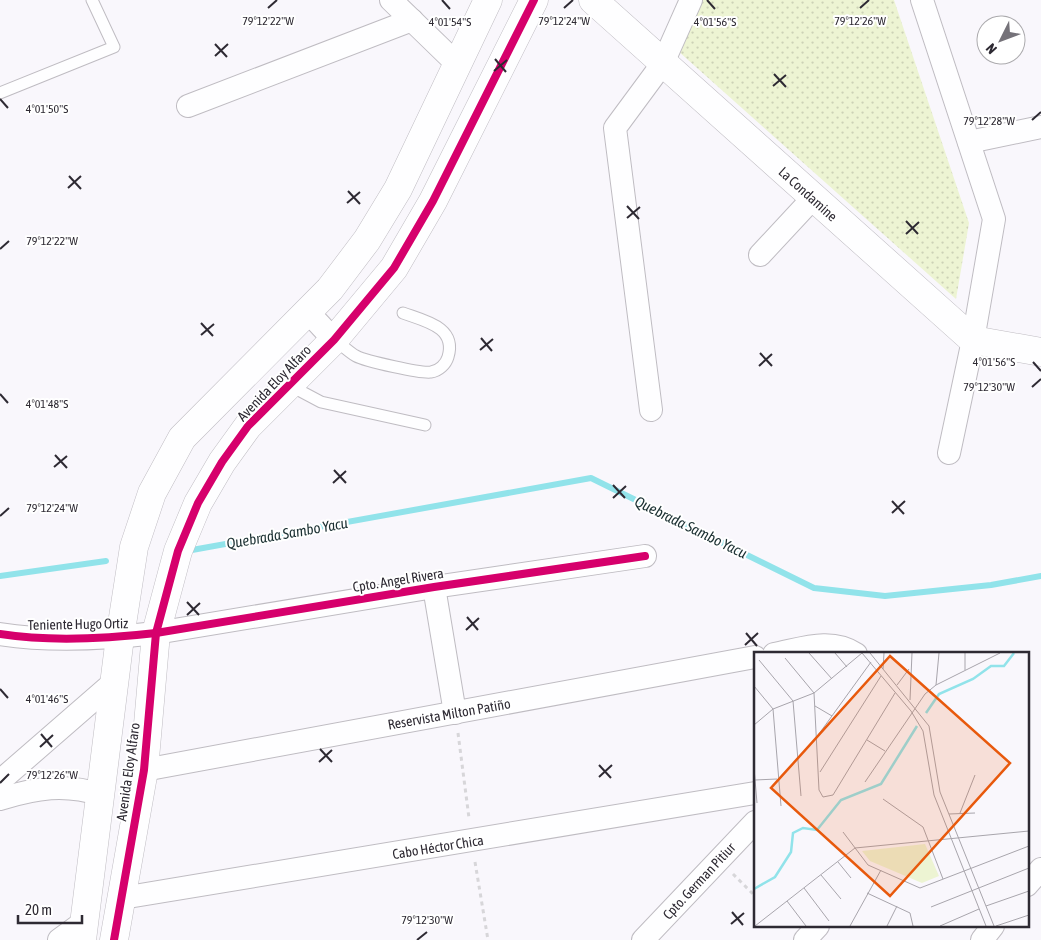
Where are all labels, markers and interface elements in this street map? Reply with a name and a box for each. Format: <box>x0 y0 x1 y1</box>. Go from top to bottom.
text: 79°12'22"W <box>242 14 294 28</box>
text: 79°12'24"W <box>538 14 590 28</box>
text: 79°12'26"W <box>834 14 886 28</box>
text: 4°01'54"S <box>429 15 471 29</box>
text: 4°01'56"S <box>694 15 736 29</box>
north arrow <box>976 15 1026 65</box>
text: N <box>983 40 1000 57</box>
text: 4°01'50"S <box>26 102 68 116</box>
text: 79°12'28"W <box>963 114 1015 128</box>
street label: La Condamine <box>775 164 841 224</box>
text: 79°12'22"W <box>26 234 78 248</box>
street label: Avenida Eloy Alfaro <box>234 342 314 424</box>
text: 4°01'56"S <box>973 355 1015 369</box>
text: 79°12'30"W <box>963 380 1015 394</box>
text: 4°01'48"S <box>26 397 68 411</box>
water label: Quebrada Sambo Yacu <box>632 492 750 562</box>
text: 79°12'24"W <box>26 501 78 515</box>
water label: Quebrada Sambo Yacu <box>225 514 349 552</box>
street label: Cpto. Angel Rivera <box>351 565 445 595</box>
street label: Teniente Hugo Ortiz <box>28 615 128 633</box>
inset map <box>754 652 1028 928</box>
text: 4°01'46"S <box>26 692 68 706</box>
street label: Reservista Milton Patiño <box>386 695 512 733</box>
street label: Avenida Eloy Alfaro <box>113 722 143 822</box>
text: 79°12'26"W <box>26 768 78 782</box>
street label: Cabo Héctor Chica <box>391 832 485 862</box>
street label: Cpto. German Pitiur <box>659 839 739 923</box>
scale bar <box>18 892 81 924</box>
text: 20 m <box>25 901 52 918</box>
text: 79°12'30"W <box>401 913 453 927</box>

